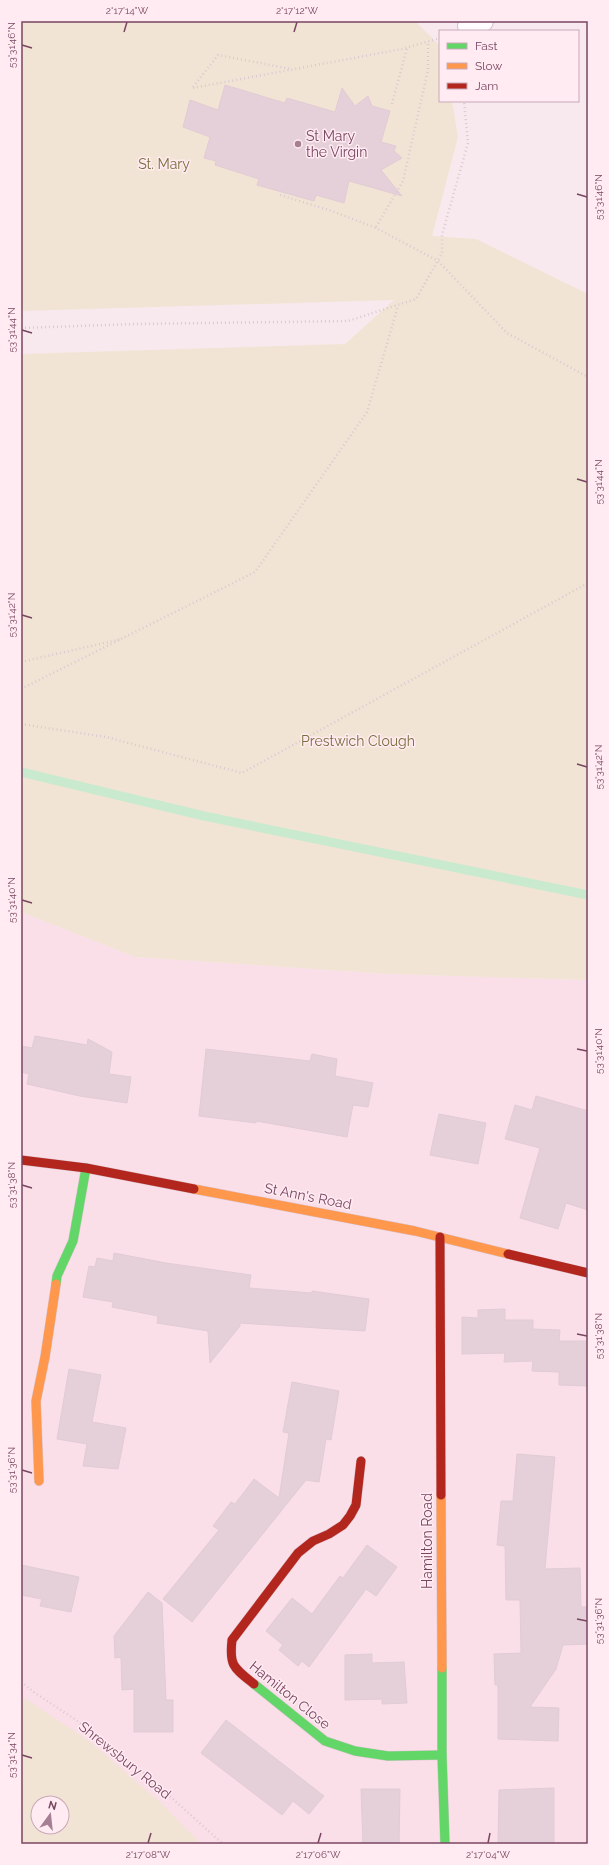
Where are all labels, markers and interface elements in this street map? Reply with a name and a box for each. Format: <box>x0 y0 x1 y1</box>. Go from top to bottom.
text: 2°17'14"W <box>106 5 149 16</box>
text: 2°17'12"W <box>276 5 319 16</box>
text: 53°31'46"N <box>6 22 17 68</box>
legend <box>439 30 579 102</box>
text: Fast <box>475 39 498 53</box>
text: Slow <box>475 59 502 73</box>
text: Jam <box>475 79 498 93</box>
place label: St Mary the Virgin <box>306 128 367 160</box>
marker: St Mary the Virgin <box>293 139 303 149</box>
park label: St. Mary <box>138 156 190 172</box>
text: 53°31'46"N <box>593 174 604 220</box>
text: 53°31'44"N <box>6 307 17 353</box>
text: 53°31'44"N <box>593 459 604 505</box>
text: 53°31'42"N <box>6 593 17 638</box>
park label: Prestwich Clough <box>301 733 415 749</box>
text: 53°31'42"N <box>593 745 604 790</box>
text: 53°31'40"N <box>6 877 17 923</box>
text: 53°31'40"N <box>593 1028 604 1074</box>
text: 53°31'38"N <box>6 1162 17 1208</box>
street label: St Ann's Road <box>263 1180 353 1212</box>
text: 53°31'38"N <box>593 1313 604 1359</box>
text: 53°31'36"N <box>6 1447 17 1493</box>
street label: Hamilton Road <box>419 1493 435 1589</box>
text: 53°31'36"N <box>593 1598 604 1644</box>
street label: Hamilton Close <box>247 1658 333 1732</box>
street label: Shrewsbury Road <box>76 1718 174 1802</box>
text: 53°31'34"N <box>6 1732 17 1778</box>
north arrow <box>30 1795 70 1835</box>
text: N <box>47 1798 58 1813</box>
text: 2°17'08"W <box>126 1849 171 1860</box>
text: 2°17'06"W <box>296 1849 341 1860</box>
text: 2°17'04"W <box>466 1849 511 1860</box>

